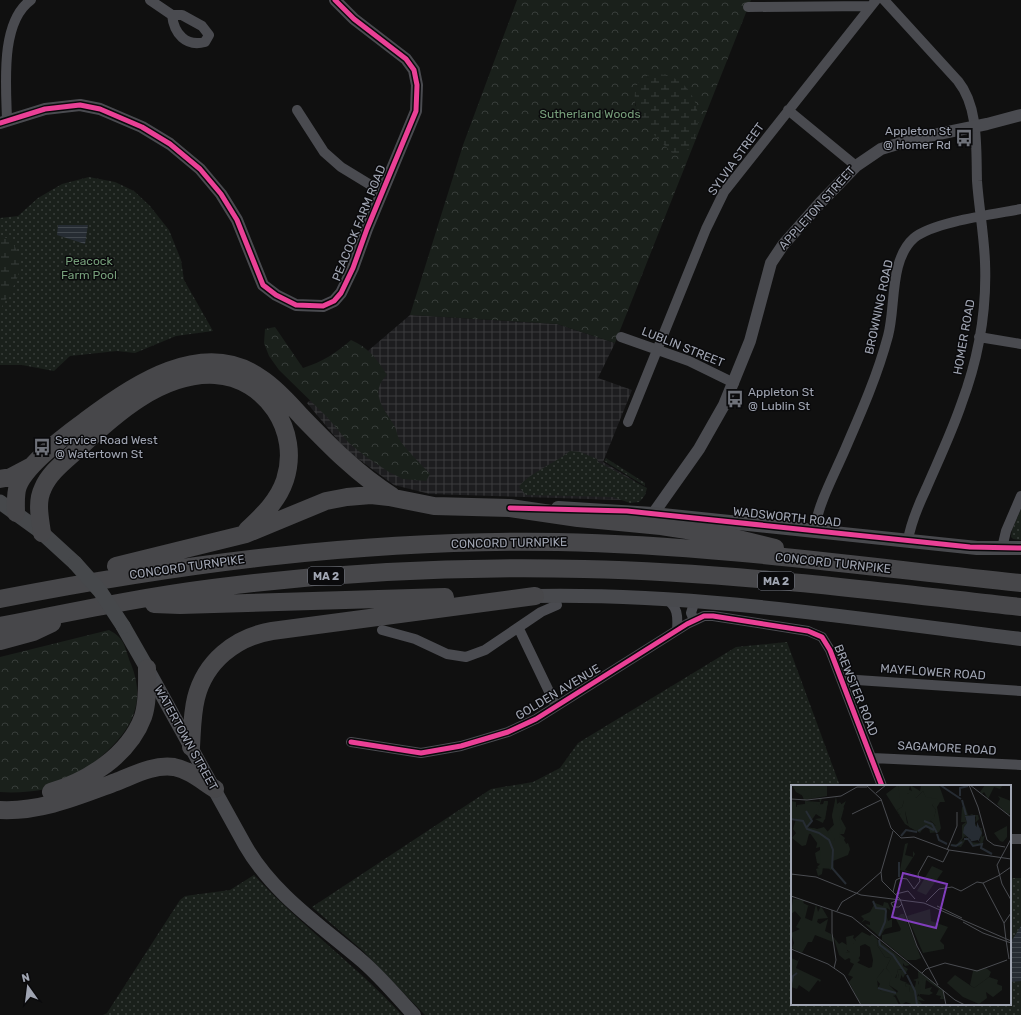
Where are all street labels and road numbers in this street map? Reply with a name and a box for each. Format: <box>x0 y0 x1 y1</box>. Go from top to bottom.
street label: SYLVIA STREET <box>705 120 767 198</box>
street label: PEACOCK FARM ROAD <box>329 163 389 283</box>
street label: APPLETON STREET <box>776 163 858 253</box>
street label: BROWNING ROAD <box>862 258 896 356</box>
street label: HOMER ROAD <box>950 298 978 376</box>
street label: LUBLIN STREET <box>640 324 726 370</box>
street label: WADSWORTH ROAD <box>732 504 842 530</box>
street label: CONCORD TURNPIKE <box>451 535 567 551</box>
street label: CONCORD TURNPIKE <box>774 550 892 576</box>
street label: CONCORD TURNPIKE <box>128 552 246 582</box>
road number: MA 2 <box>308 567 344 585</box>
road number: MA 2 <box>758 572 794 590</box>
street label: BREWSTER ROAD <box>831 642 881 738</box>
street label: GOLDEN AVENUE <box>513 661 603 723</box>
street label: MAYFLOWER ROAD <box>880 661 986 683</box>
street label: WATERTOWN STREET <box>151 683 221 793</box>
street label: SAGAMORE ROAD <box>897 738 997 758</box>

